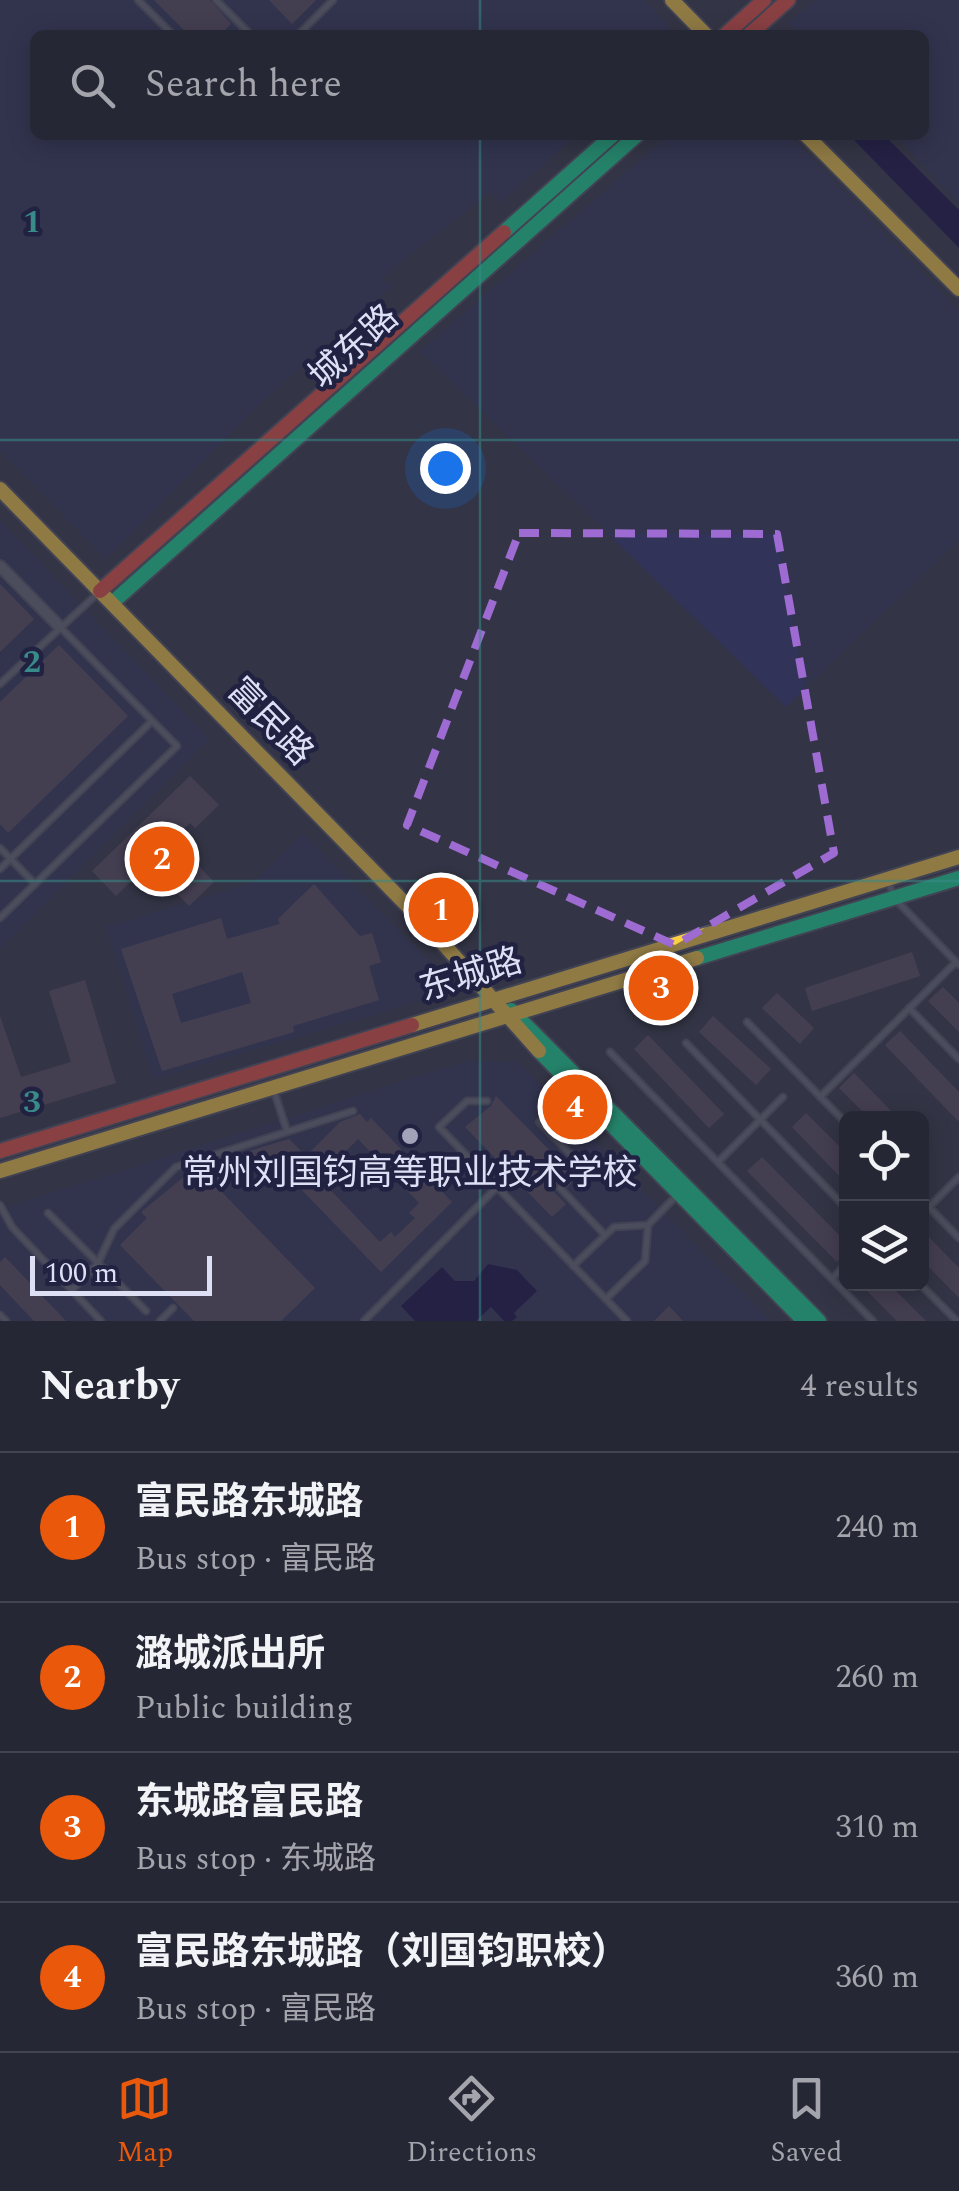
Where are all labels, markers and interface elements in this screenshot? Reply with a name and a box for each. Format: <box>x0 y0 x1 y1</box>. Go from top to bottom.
search box <box>30 30 929 140</box>
text: Search here <box>145 56 342 114</box>
icon: search <box>65 58 120 113</box>
text: 1 <box>23 198 41 247</box>
street label: 城东路 <box>297 292 411 402</box>
your location <box>420 443 471 494</box>
text: 2 <box>23 638 41 687</box>
street label: 富民路 <box>214 666 326 778</box>
pin: 2 <box>130 822 194 896</box>
pin: 1 <box>408 872 474 948</box>
street label: 东城路 <box>413 934 529 1016</box>
pin: 3 <box>628 950 694 1026</box>
pin: 4 <box>542 1070 608 1144</box>
text: 3 <box>23 1078 41 1127</box>
map controls <box>839 1111 929 1291</box>
button: locate <box>839 1111 929 1201</box>
marker: 常州刘国钧高等职业技术学校 <box>399 1125 421 1147</box>
place label: 常州刘国钧高等职业技术学校 <box>182 1147 638 1200</box>
button: layers <box>839 1201 929 1291</box>
scale bar <box>30 1251 212 1296</box>
text: 100 m <box>45 1252 118 1295</box>
text: Nearby <box>40 1355 179 1418</box>
text: 4 results <box>800 1362 919 1411</box>
text: 富民路东城路 <box>135 1474 363 1532</box>
text: 1 <box>64 1503 81 1552</box>
text: 240 m <box>835 1503 919 1552</box>
text: Bus stop · 富民路 <box>135 1535 376 1584</box>
text: 潞城派出所 <box>135 1626 325 1684</box>
text: 2 <box>64 1653 81 1702</box>
text: 260 m <box>835 1653 919 1702</box>
text: Public building <box>135 1684 353 1733</box>
text: 东城路富民路 <box>135 1774 363 1832</box>
text: 3 <box>64 1803 81 1852</box>
text: 310 m <box>835 1803 919 1852</box>
text: Bus stop · 东城路 <box>135 1835 376 1884</box>
text: 富民路东城路（刘国钧职校） <box>135 1924 629 1982</box>
text: 4 <box>64 1953 81 2002</box>
text: 360 m <box>835 1953 919 2002</box>
text: Bus stop · 富民路 <box>135 1985 376 2034</box>
tab: Map <box>117 2071 173 2174</box>
tab: Directions <box>406 2071 537 2174</box>
tab: Saved <box>771 2071 842 2174</box>

